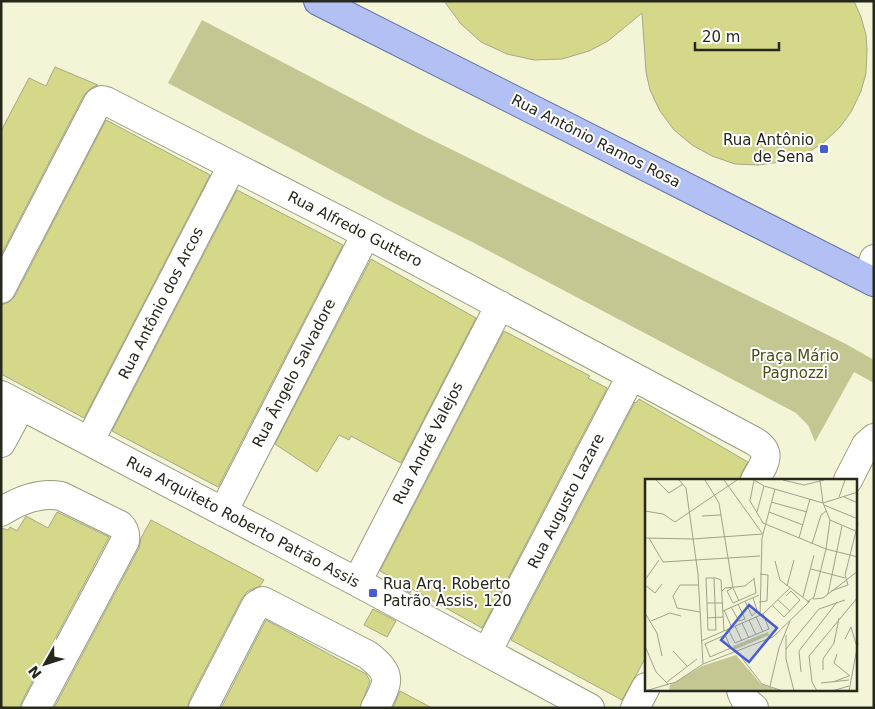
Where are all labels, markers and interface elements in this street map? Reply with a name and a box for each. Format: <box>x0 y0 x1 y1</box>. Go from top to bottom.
scale bar <box>695 20 779 52</box>
text: 20 m <box>702 28 740 46</box>
street label: Rua Antônio Ramos Rosa <box>508 90 684 192</box>
place label: Rua Antônio de Sena <box>723 131 814 166</box>
marker: Rua Antônio de Sena <box>818 143 830 155</box>
street label: Rua Alfredo Guttero <box>285 187 425 271</box>
street label: Rua Antônio dos Arcos <box>115 224 207 382</box>
street label: Rua Ângelo Salvadore <box>248 295 339 450</box>
park label: Praça Mário Pagnozzi <box>751 347 839 382</box>
street label: Rua André Valejos <box>389 379 467 507</box>
street label: Rua Augusto Lazare <box>524 430 608 572</box>
street label: Rua Arquiteto Roberto Patrão Assis <box>123 453 363 591</box>
inset map <box>645 479 858 692</box>
place label: Rua Arq. Roberto Patrão Assis, 120 <box>383 575 512 610</box>
marker: Rua Arq. Roberto Patrão Assis, 120 <box>367 587 379 599</box>
north arrow <box>20 639 70 689</box>
text: N <box>25 663 45 682</box>

